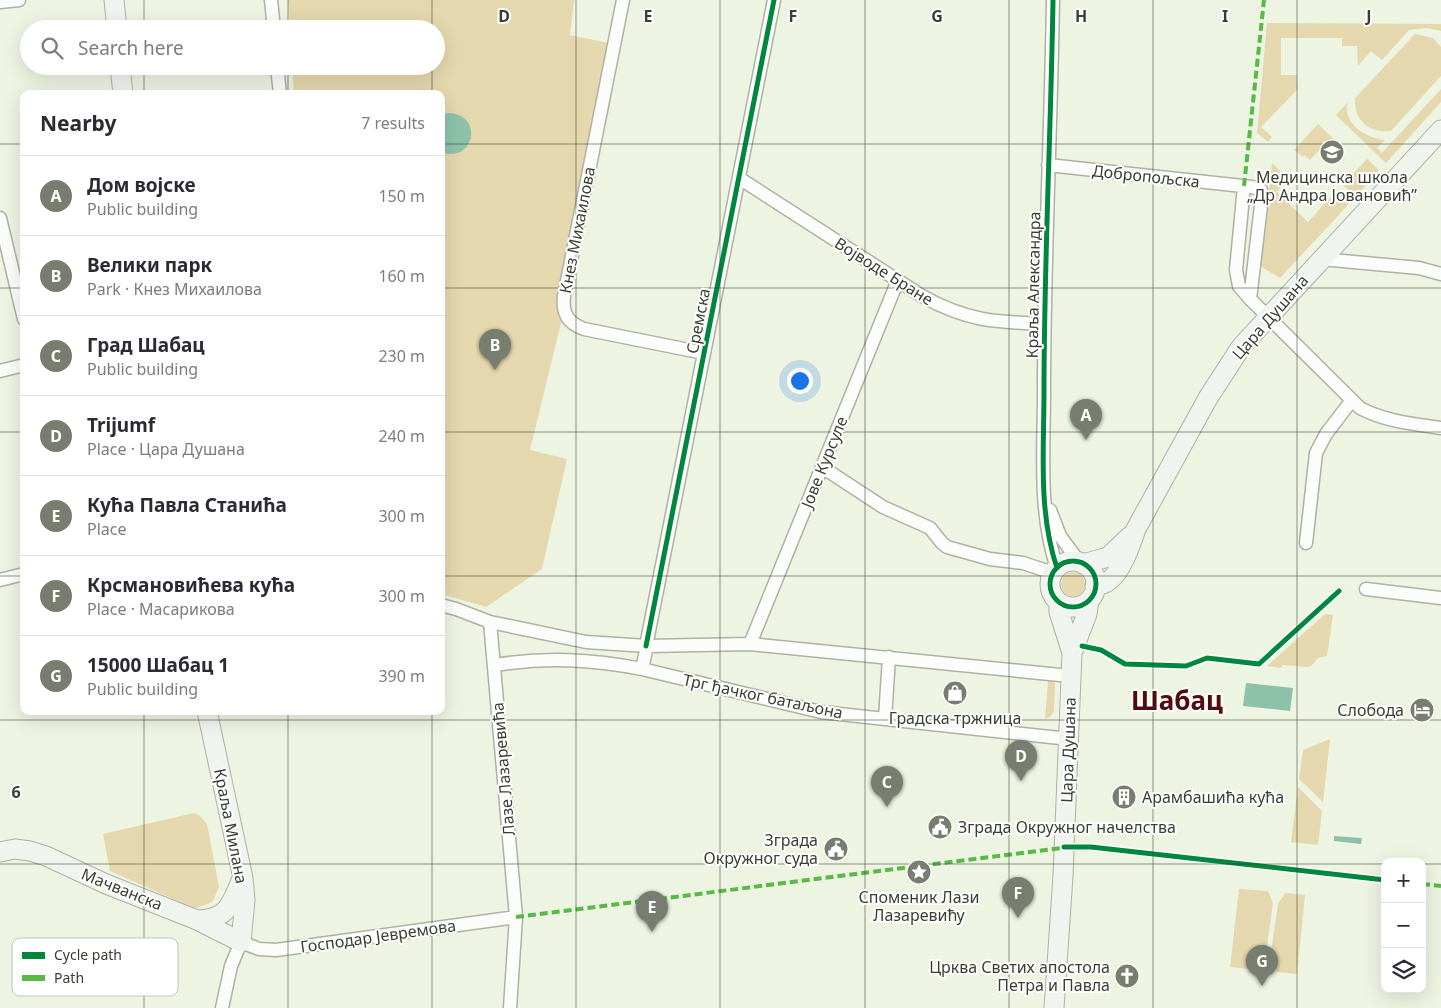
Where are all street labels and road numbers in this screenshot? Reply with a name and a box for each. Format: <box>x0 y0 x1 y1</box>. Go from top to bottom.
street label: Добропољска <box>1091 159 1201 193</box>
street label: Кнез Михаилова <box>554 165 600 295</box>
street label: Краља Александра <box>1021 211 1045 359</box>
street label: Војводе Бране <box>831 232 938 310</box>
street label: Цара Душана <box>1227 270 1313 364</box>
street label: Сремска <box>681 286 715 356</box>
street label: Јове Курсуле <box>795 413 852 513</box>
street label: Трг ђачког батаљона <box>681 668 845 724</box>
street label: Цара Душана <box>1055 697 1081 803</box>
street label: Лазе Лазаревића <box>486 701 520 837</box>
street label: Краља Милана <box>209 767 253 885</box>
street label: Мачванска <box>78 863 166 915</box>
street label: Господар Јевремова <box>299 914 457 958</box>

